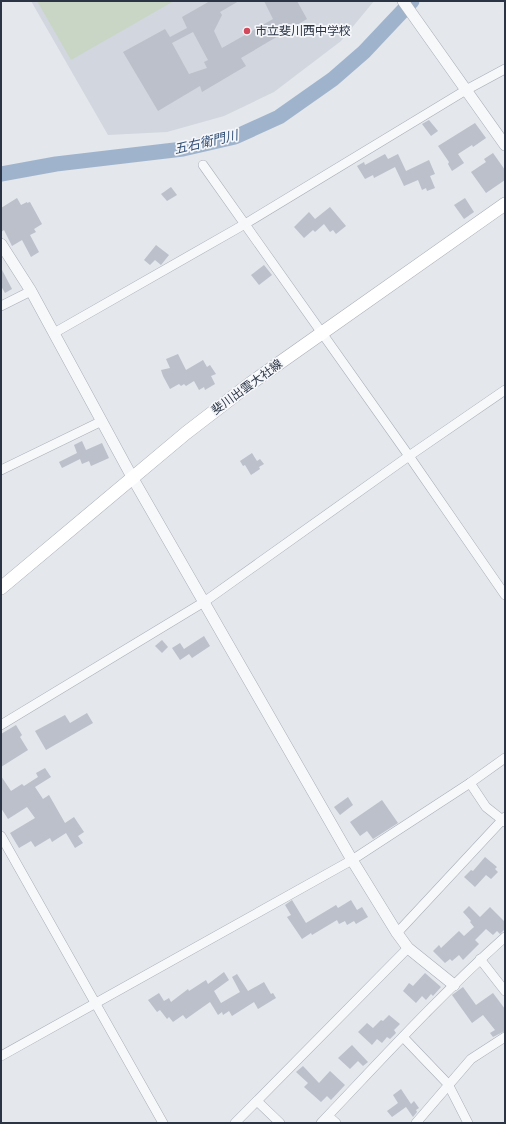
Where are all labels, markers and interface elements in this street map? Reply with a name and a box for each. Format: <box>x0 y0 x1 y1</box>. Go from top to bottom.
place label: 市立斐川西中学校 <box>255 24 351 38</box>
marker: 市立斐川西中学校 <box>242 26 252 36</box>
water label: 五右衛門川 <box>173 127 241 157</box>
street label: 斐川出雲大社線 <box>209 357 285 417</box>

